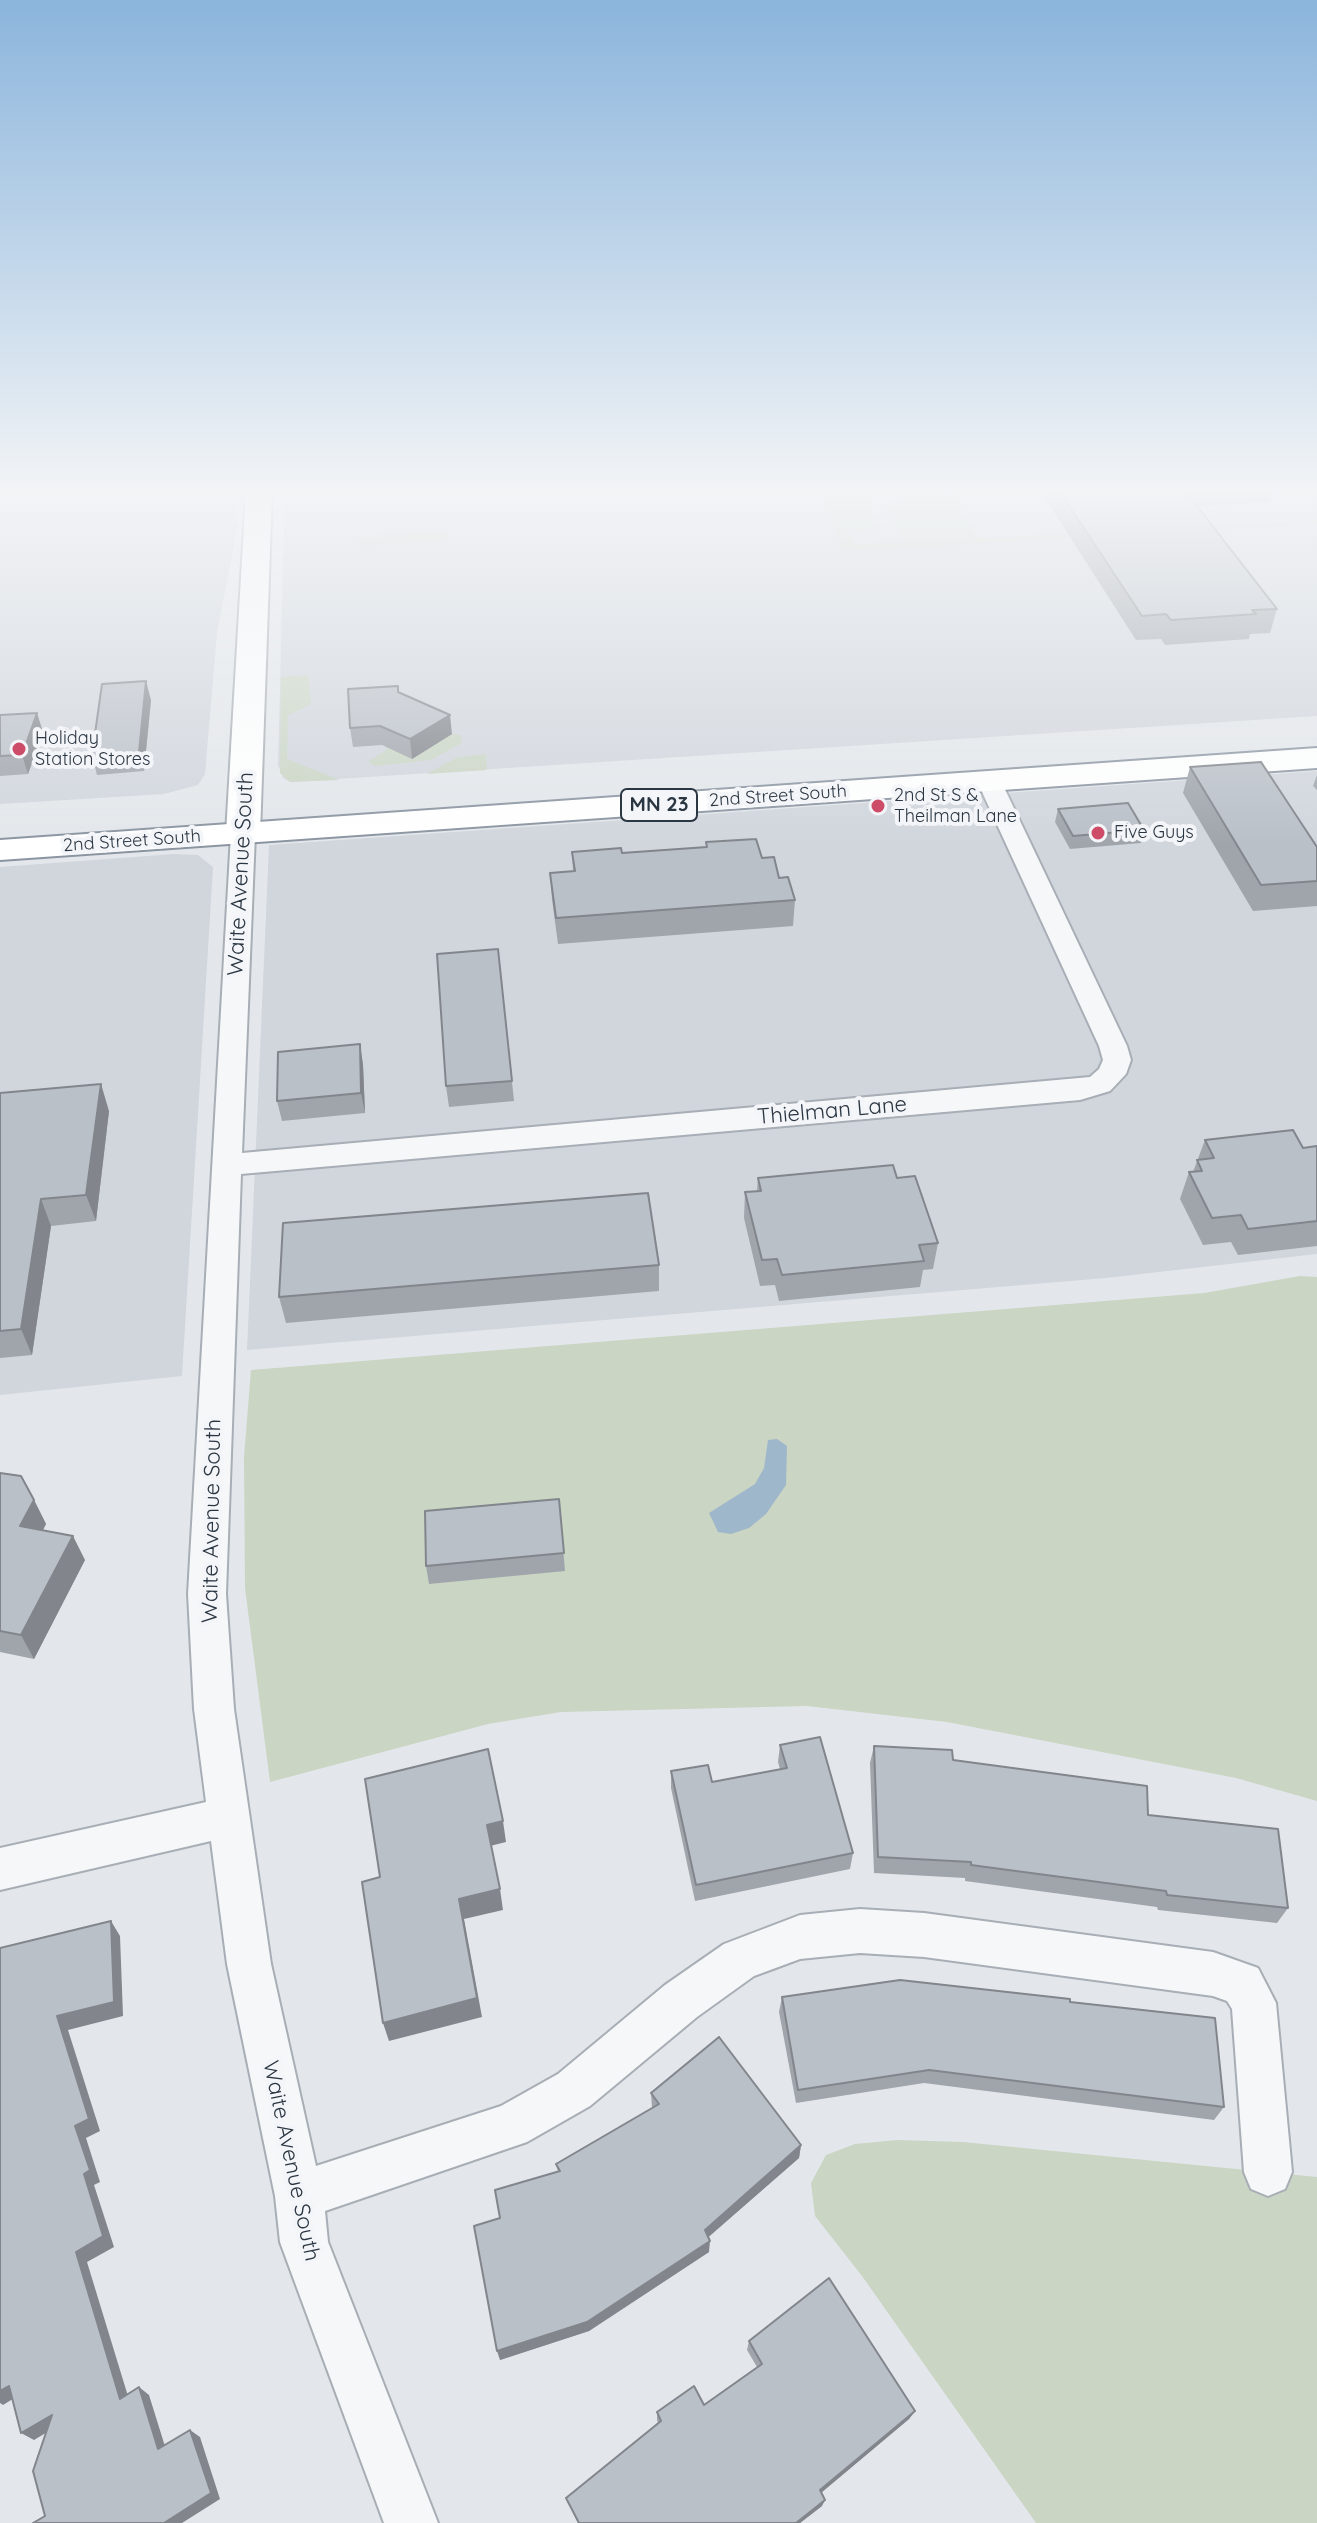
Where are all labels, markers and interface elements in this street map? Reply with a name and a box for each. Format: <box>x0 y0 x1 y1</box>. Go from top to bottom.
place label: Holiday Station Stores <box>35 728 150 770</box>
marker: Holiday Station Stores <box>10 740 28 758</box>
street label: Waite Avenue South <box>222 771 260 977</box>
street label: 2nd Street South <box>708 780 848 812</box>
place label: 2nd St S & Theilman Lane <box>894 785 1017 828</box>
road number: MN 23 <box>621 789 697 821</box>
marker: 2nd St S & Theilman Lane <box>869 797 887 815</box>
place label: Five Guys <box>1114 822 1194 844</box>
marker: Five Guys <box>1089 824 1107 842</box>
street label: 2nd Street South <box>62 825 202 857</box>
street label: Thielman Lane <box>756 1091 908 1131</box>
street label: Waite Avenue South <box>197 1419 227 1623</box>
street label: Waite Avenue South <box>257 2058 325 2264</box>

